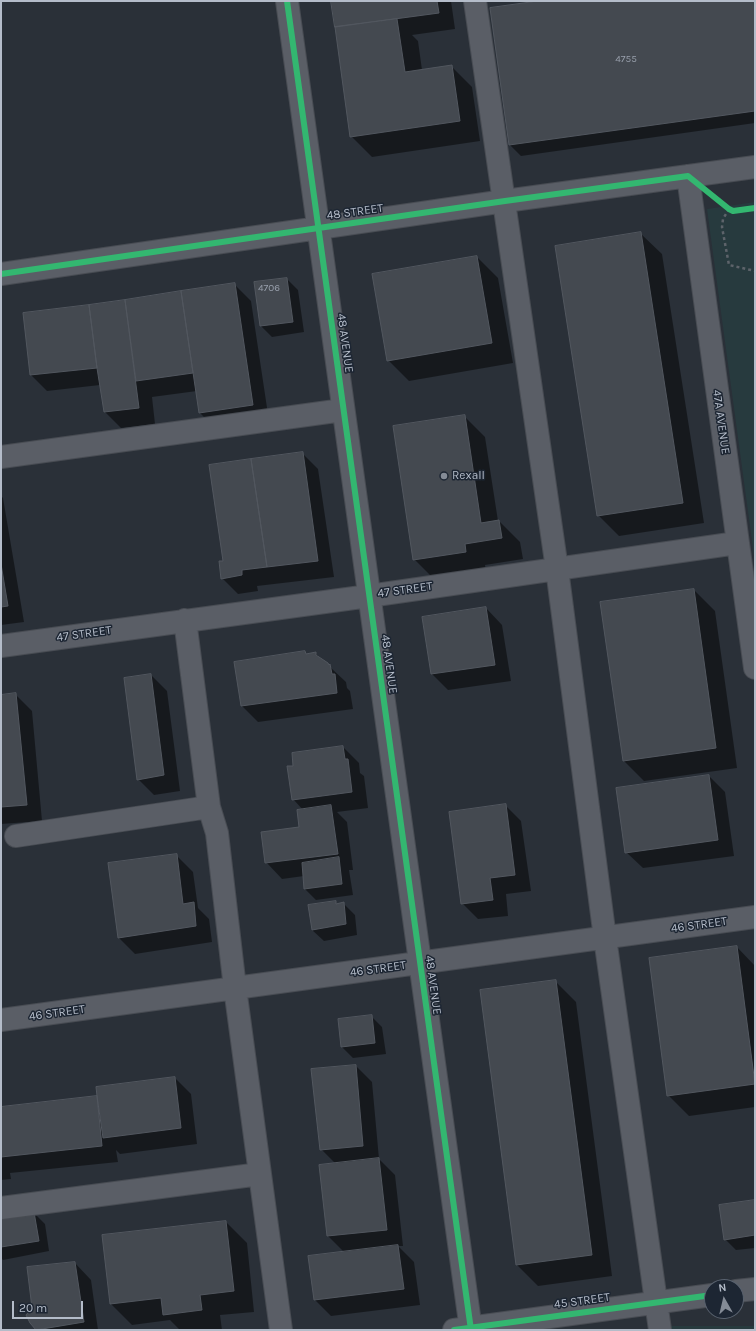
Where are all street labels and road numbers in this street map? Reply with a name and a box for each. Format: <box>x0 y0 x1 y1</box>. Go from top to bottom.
street label: 48 STREET <box>326 201 384 223</box>
street label: 48 AVENUE <box>334 312 356 374</box>
street label: 47A AVENUE <box>709 389 733 455</box>
street label: 47 STREET <box>377 579 433 601</box>
street label: 47 STREET <box>56 623 112 645</box>
street label: 48 AVENUE <box>378 633 400 695</box>
street label: 46 STREET <box>670 914 728 936</box>
street label: 48 AVENUE <box>422 954 444 1016</box>
street label: 46 STREET <box>349 958 407 980</box>
street label: 46 STREET <box>28 1002 86 1024</box>
street label: 45 STREET <box>553 1290 611 1312</box>

